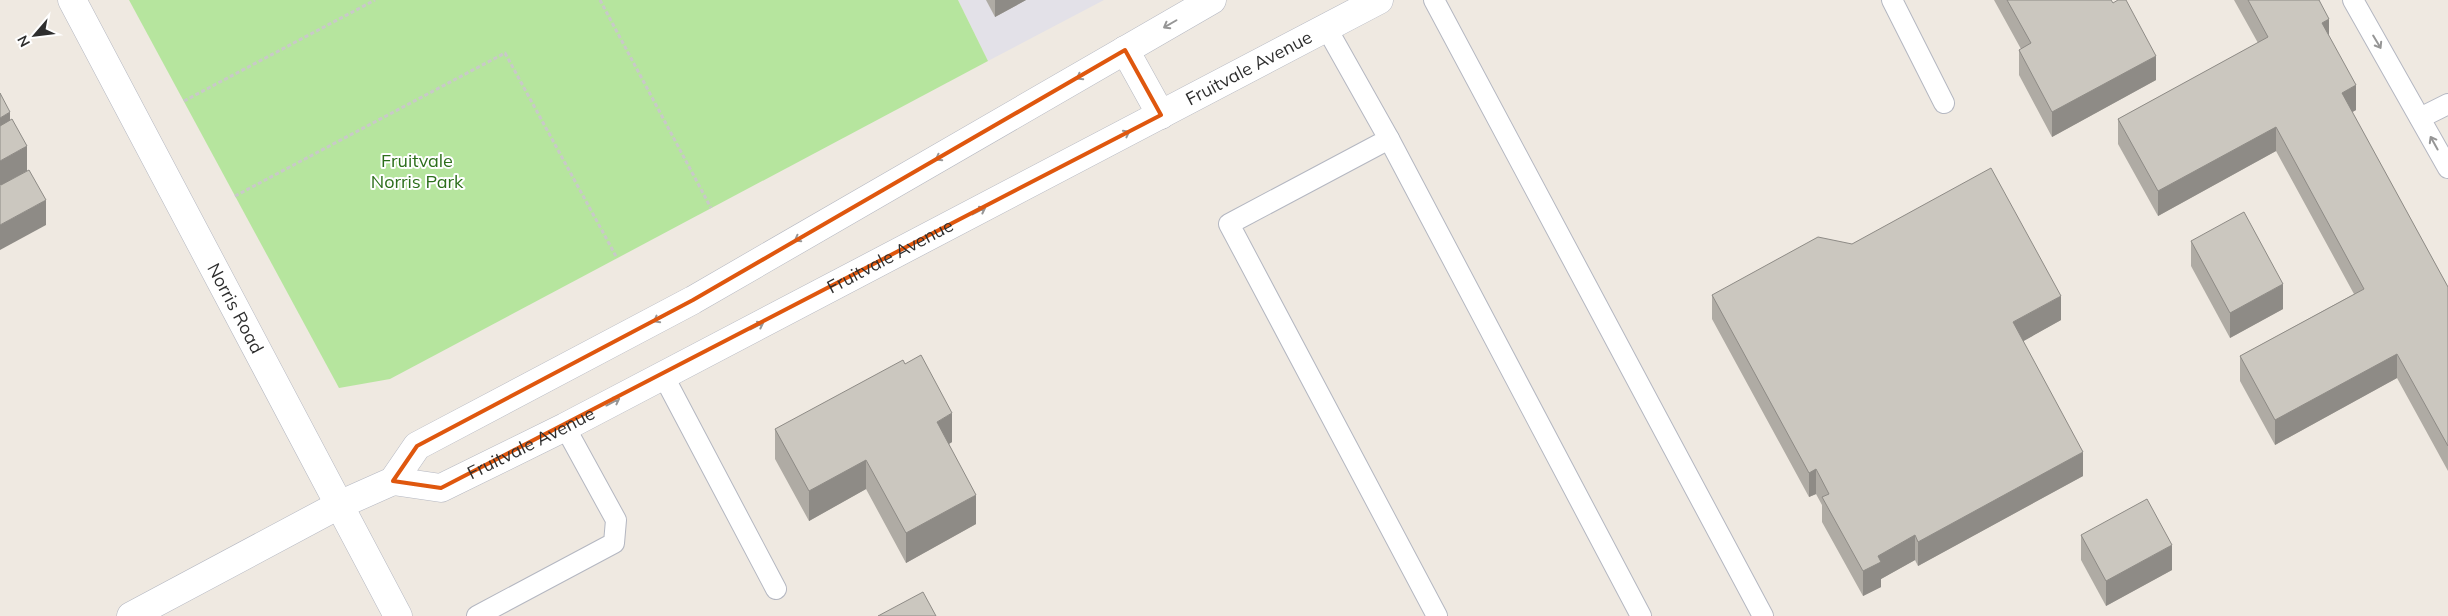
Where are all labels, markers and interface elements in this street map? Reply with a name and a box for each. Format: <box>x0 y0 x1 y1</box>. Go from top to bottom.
north arrow <box>10 10 60 60</box>
one-way arrow <box>1163 20 1178 30</box>
street label: Fruitvale Avenue <box>1182 25 1316 110</box>
text: N <box>13 32 34 50</box>
one-way arrow <box>2372 35 2382 49</box>
one-way arrow <box>1076 70 1090 80</box>
one-way arrow <box>1115 130 1130 139</box>
one-way arrow <box>2429 136 2438 151</box>
park label: Fruitvale Norris Park <box>371 149 464 193</box>
one-way arrow <box>936 151 950 161</box>
one-way arrow <box>972 206 987 216</box>
street label: Fruitvale Avenue <box>823 213 957 298</box>
one-way arrow <box>794 232 809 242</box>
street label: Norris Road <box>202 259 269 357</box>
one-way arrow <box>654 313 668 323</box>
one-way arrow <box>750 321 765 331</box>
one-way arrow <box>606 396 620 406</box>
street label: Fruitvale Avenue <box>463 402 598 484</box>

